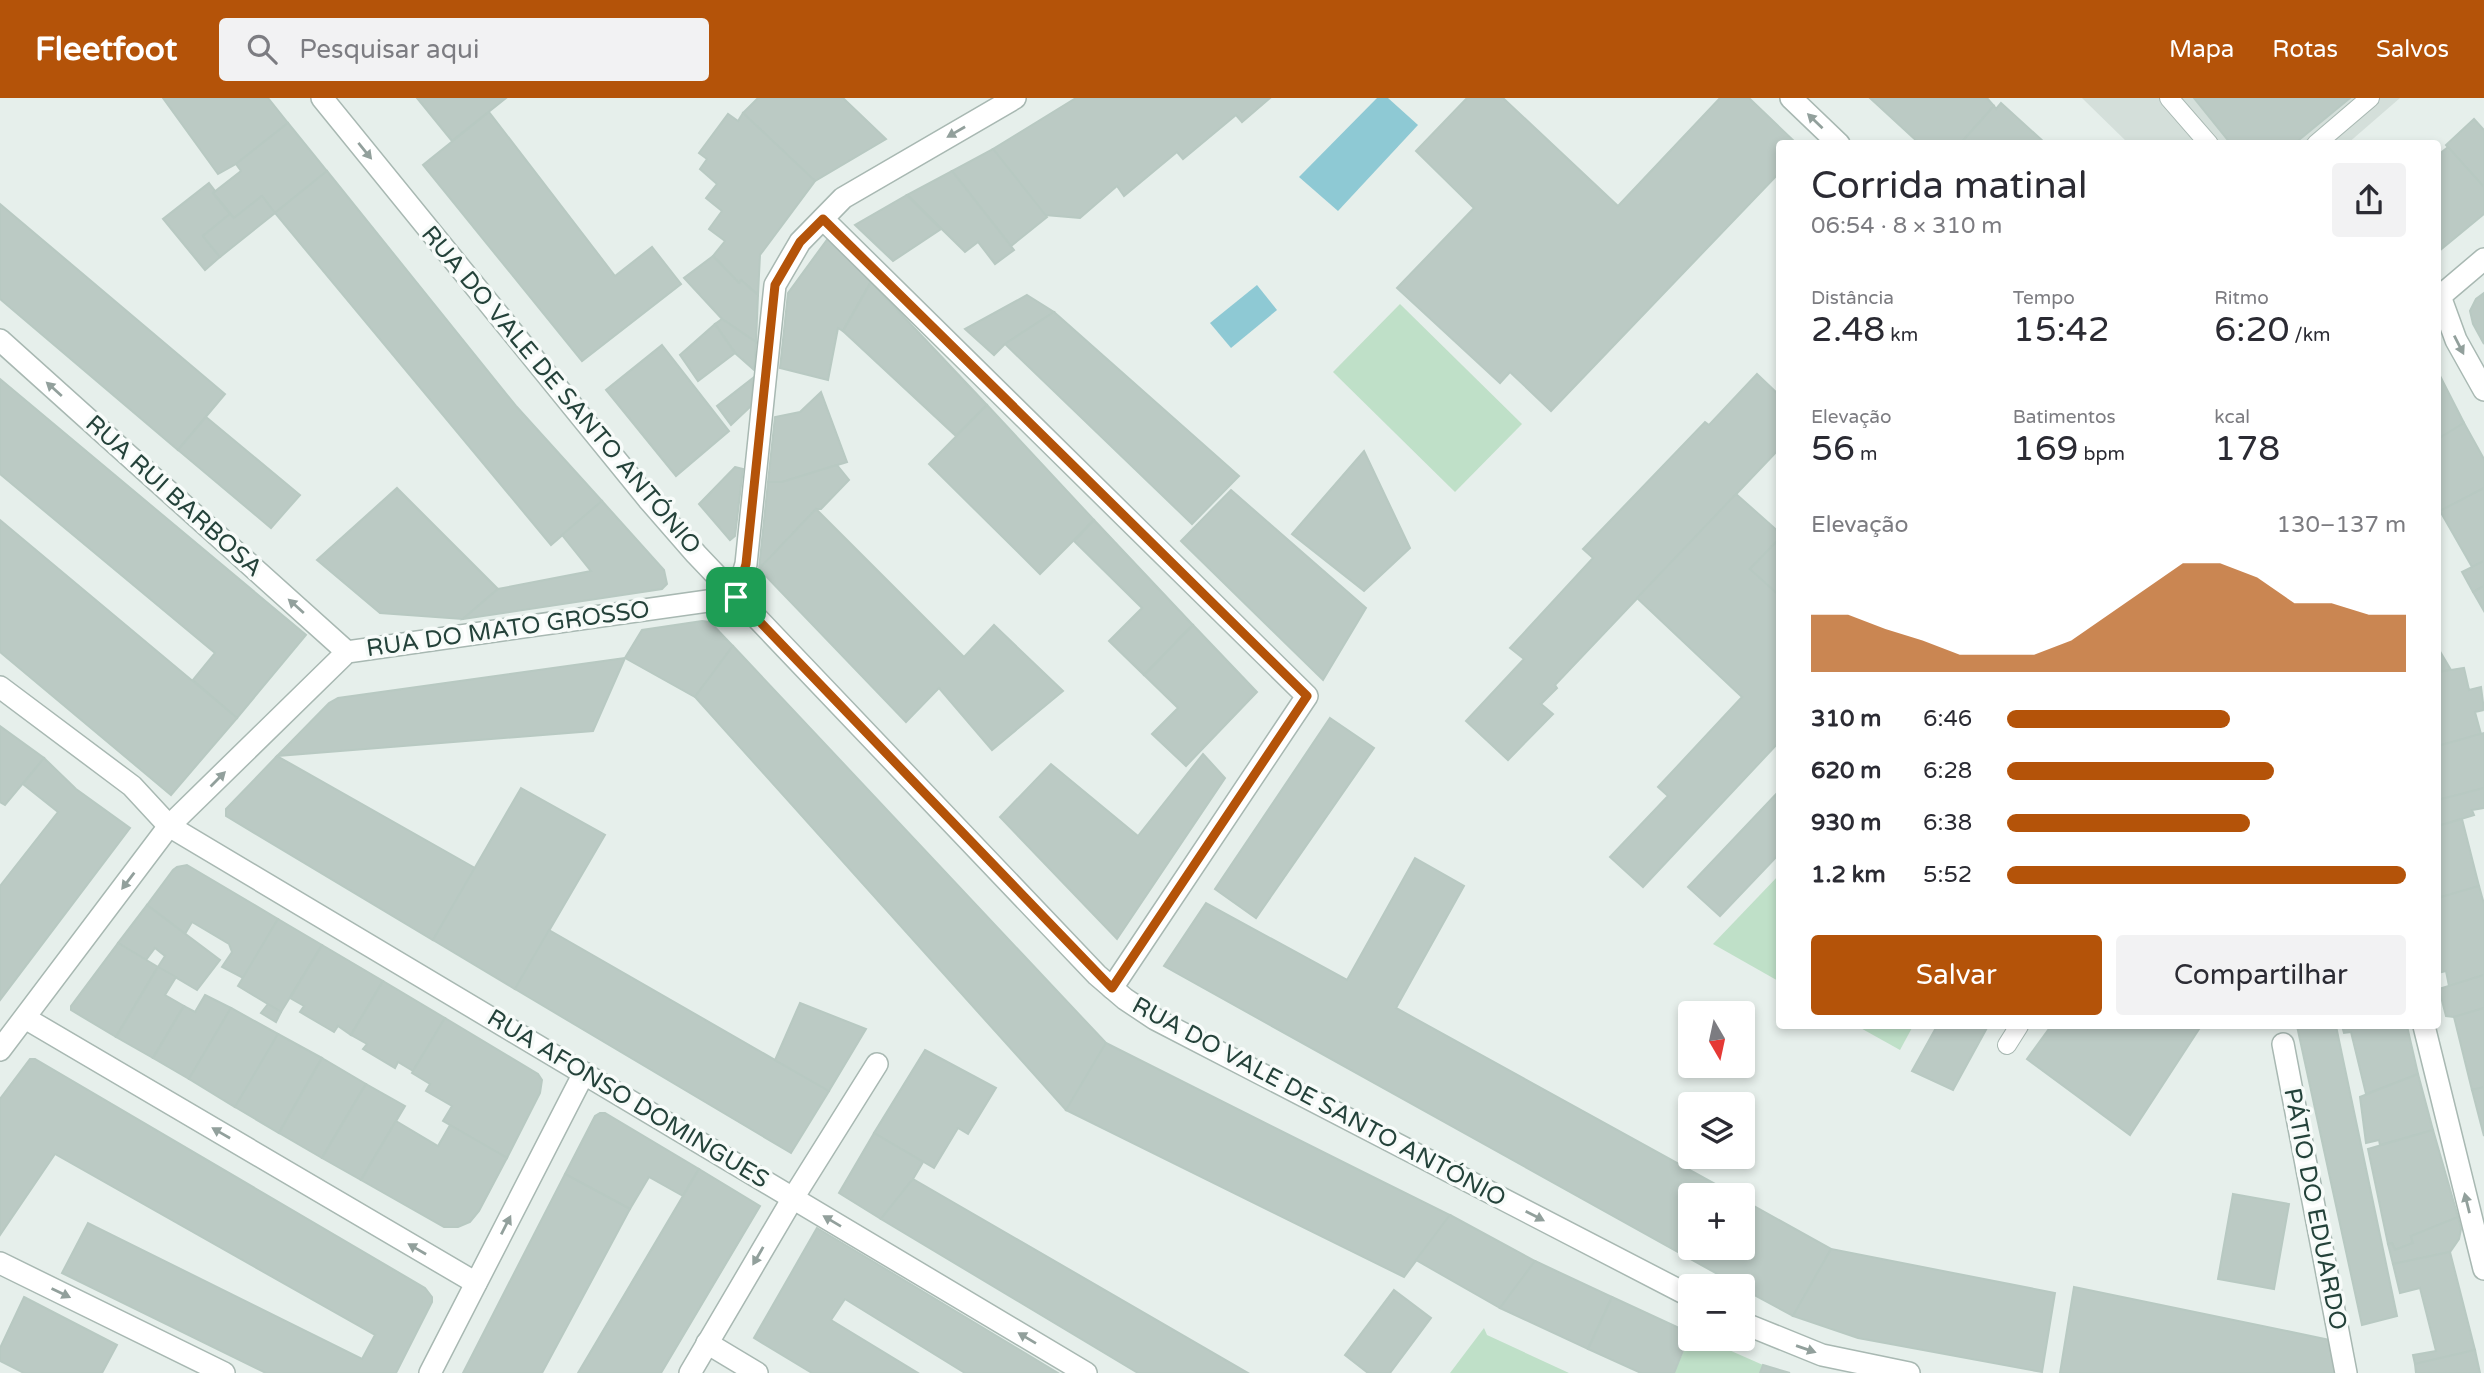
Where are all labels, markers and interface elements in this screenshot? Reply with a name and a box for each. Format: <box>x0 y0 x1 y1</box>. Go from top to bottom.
search box <box>219 18 709 81</box>
text: Fleetfoot <box>35 30 177 69</box>
icon: search <box>243 30 281 68</box>
text: Pesquisar aqui <box>299 34 479 65</box>
text: Mapa <box>2169 35 2234 64</box>
text: Rotas <box>2272 35 2338 64</box>
text: Salvos <box>2376 35 2449 64</box>
one-way arrow <box>1807 113 1824 129</box>
one-way arrow <box>947 126 966 139</box>
one-way arrow <box>357 142 372 159</box>
text: Corrida matinal <box>1811 163 2087 209</box>
button: share <box>2332 163 2406 237</box>
text: 06:54 · 8 × 310 m <box>1811 212 2002 240</box>
street label: RUA DO VALE DE SANTO ANTÓNIO <box>415 219 708 560</box>
text: Distância <box>1811 287 1894 309</box>
text: Tempo <box>2013 287 2075 309</box>
text: Ritmo <box>2214 287 2269 309</box>
text: 2.48 <box>1811 309 1885 351</box>
text: 15:42 <box>2013 309 2110 351</box>
text: 6:20 <box>2214 309 2289 351</box>
text: km <box>1885 324 1918 346</box>
text: /km <box>2289 324 2331 346</box>
one-way arrow <box>2452 335 2464 355</box>
one-way arrow <box>45 381 63 397</box>
text: Elevação <box>1811 406 1892 428</box>
text: Batimentos <box>2013 406 2116 428</box>
text: kcal <box>2214 406 2250 428</box>
street label: RUA RUI BARBOSA <box>80 409 268 583</box>
text: 56 <box>1811 428 1855 470</box>
text: 169 <box>2013 428 2079 470</box>
text: 178 <box>2214 428 2280 470</box>
text: m <box>1855 443 1877 465</box>
text: bpm <box>2079 443 2125 465</box>
text: Elevação <box>1811 511 1908 539</box>
text: 130–137 m <box>2277 511 2406 539</box>
pin <box>706 567 766 627</box>
icon: arrive <box>717 578 755 616</box>
street label: RUA DO MATO GROSSO <box>364 595 652 663</box>
one-way arrow <box>288 599 305 614</box>
text: 310 m <box>1811 705 1881 733</box>
text: 6:46 <box>1923 705 1972 733</box>
text: 620 m <box>1811 757 1881 785</box>
text: 6:28 <box>1923 757 1972 785</box>
one-way arrow <box>209 771 226 787</box>
text: 930 m <box>1811 809 1881 837</box>
text: 6:38 <box>1923 809 1972 837</box>
text: 1.2 km <box>1811 861 1886 889</box>
text: 5:52 <box>1923 861 1972 889</box>
one-way arrow <box>121 871 135 890</box>
button: Salvar <box>1811 935 2102 1015</box>
button: Compartilhar <box>2116 935 2406 1015</box>
street label: RUA DO VALE DE SANTO ANTÓNIO <box>1127 990 1511 1213</box>
north arrow <box>1678 1001 1755 1078</box>
map controls <box>1678 1001 1755 1351</box>
street label: RUA AFONSO DOMINGUES <box>482 1003 774 1195</box>
street label: PÁTIO DO EDUARDO <box>2277 1085 2354 1332</box>
button: layers <box>1678 1092 1755 1169</box>
one-way arrow <box>212 1127 231 1140</box>
button: + <box>1678 1183 1755 1260</box>
one-way arrow <box>2461 1191 2472 1213</box>
one-way arrow <box>1525 1210 1545 1222</box>
one-way arrow <box>500 1215 511 1235</box>
one-way arrow <box>823 1215 842 1227</box>
one-way arrow <box>408 1242 427 1255</box>
one-way arrow <box>752 1247 765 1266</box>
button: − <box>1678 1274 1755 1351</box>
one-way arrow <box>51 1287 71 1299</box>
one-way arrow <box>1018 1332 1037 1344</box>
one-way arrow <box>1796 1344 1817 1355</box>

